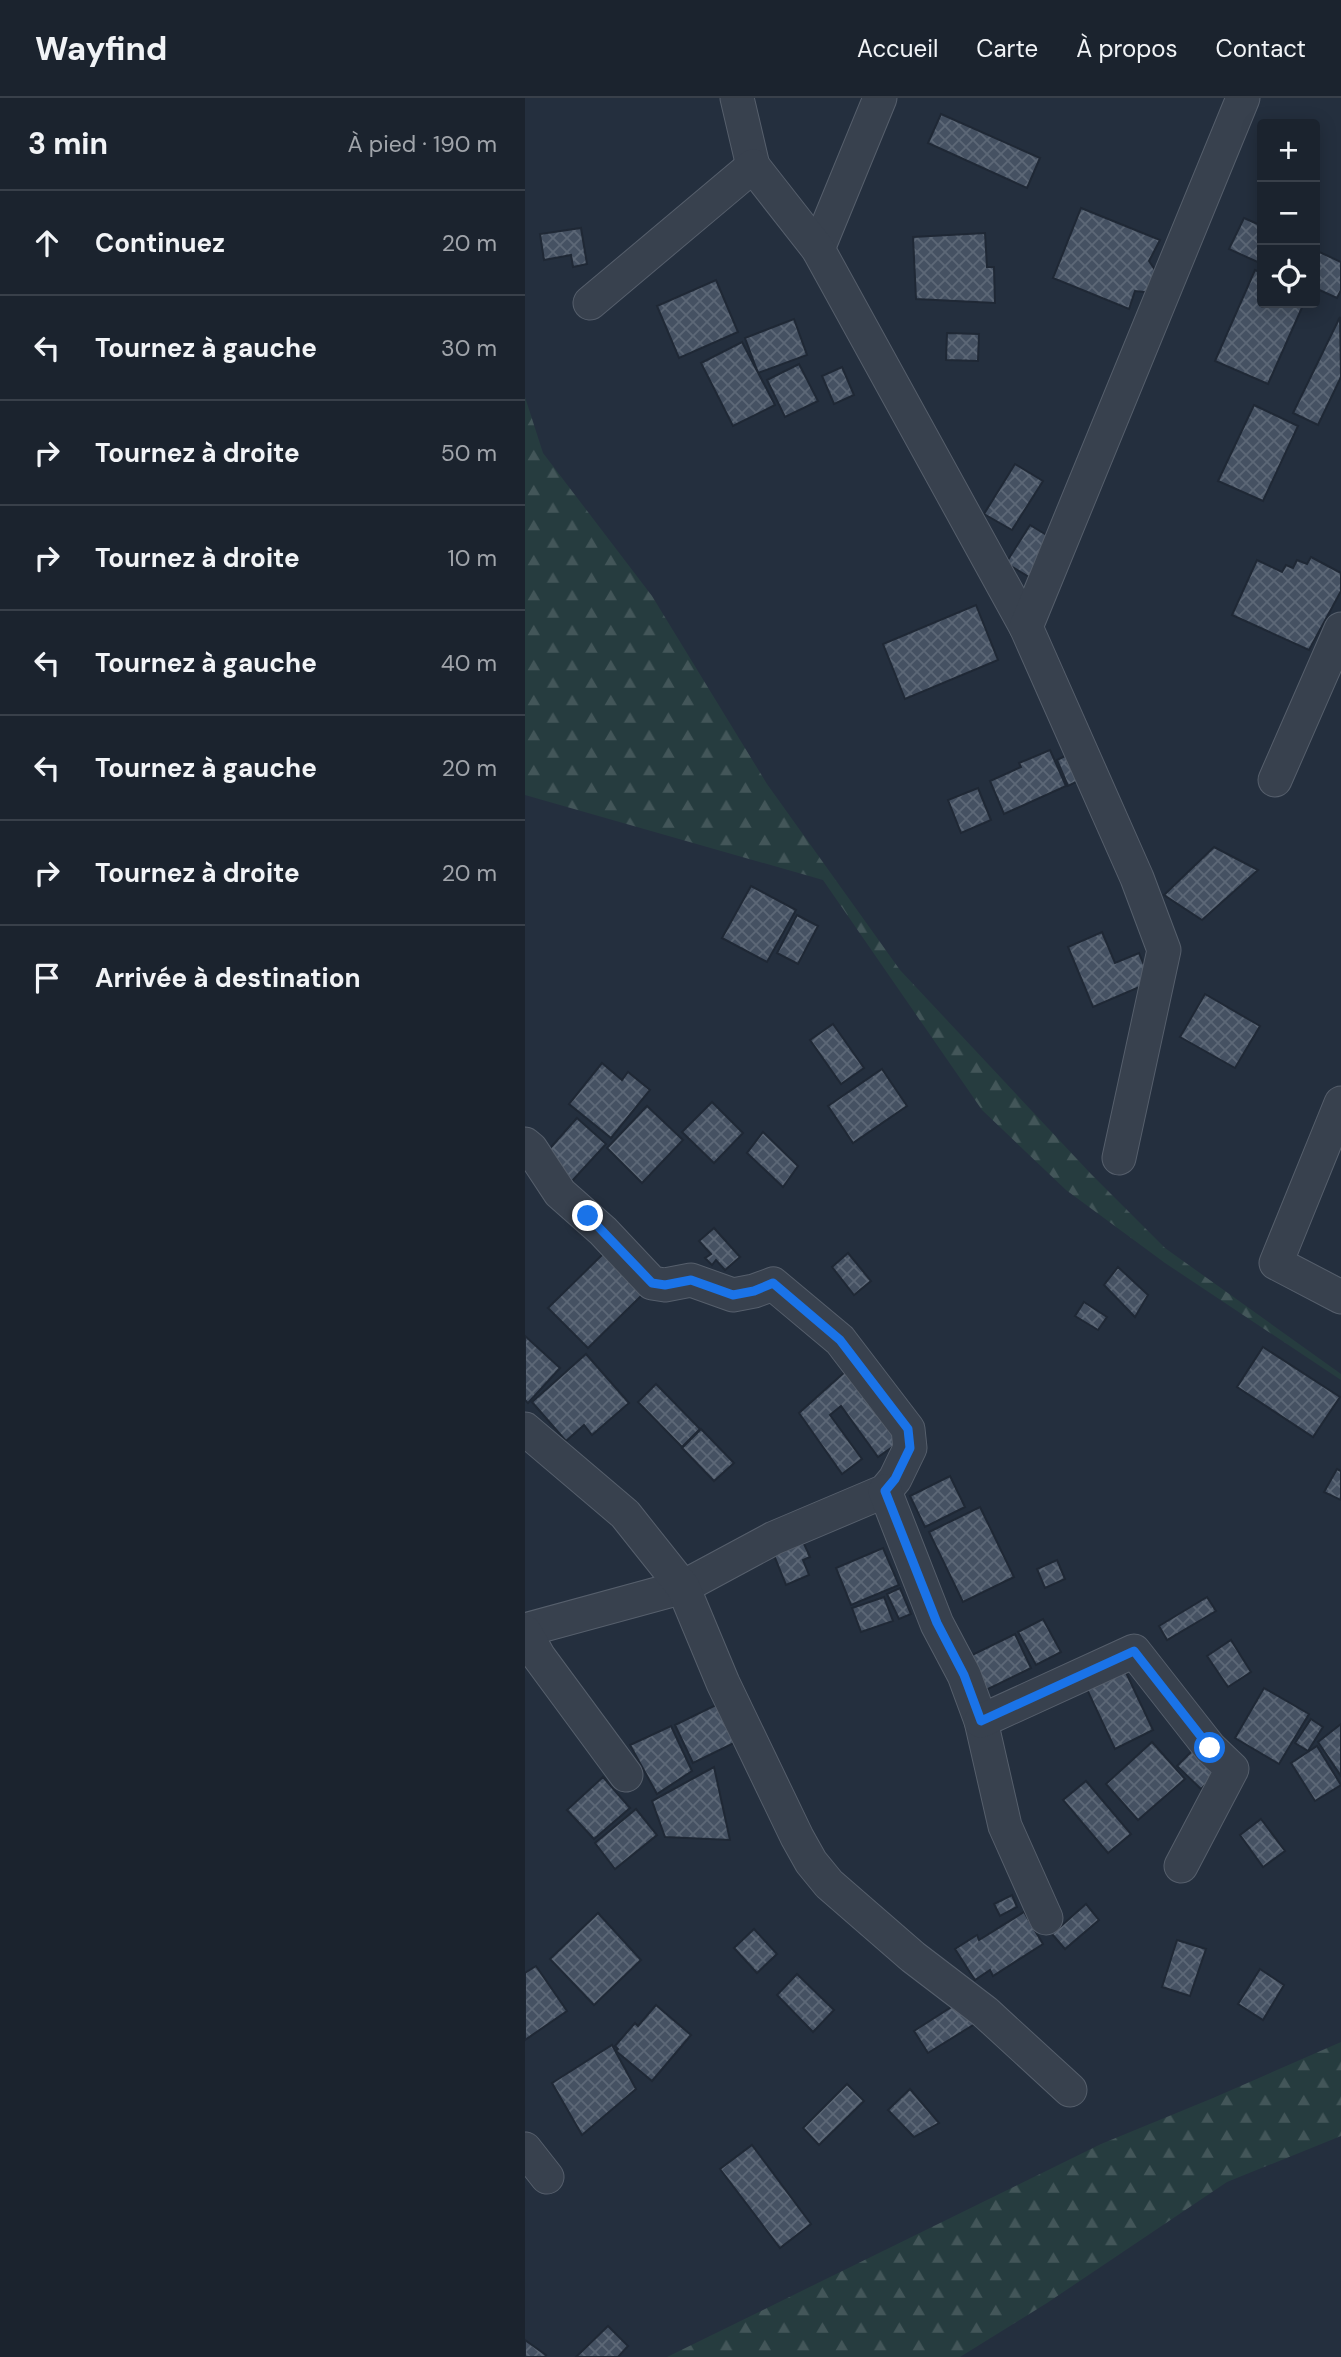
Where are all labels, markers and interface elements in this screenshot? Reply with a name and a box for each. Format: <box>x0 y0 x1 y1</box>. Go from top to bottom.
text: Wayfind <box>35 27 167 70</box>
text: Accueil <box>857 33 938 64</box>
text: Carte <box>976 33 1038 64</box>
text: À propos <box>1076 33 1178 64</box>
text: Contact <box>1216 33 1306 64</box>
map controls <box>1257 119 1320 308</box>
button: + <box>1257 119 1320 182</box>
text: 3 min <box>28 124 108 163</box>
text: À pied · 190 m <box>347 129 497 159</box>
button: − <box>1257 182 1320 245</box>
icon: ahead <box>28 224 66 262</box>
text: Continuez <box>95 226 225 260</box>
text: 20 m <box>442 228 497 258</box>
button: locate <box>1257 245 1320 308</box>
icon: left <box>28 329 66 367</box>
text: Tournez à gauche <box>95 331 317 365</box>
text: 30 m <box>441 333 497 363</box>
icon: right <box>28 434 66 472</box>
text: Tournez à droite <box>95 436 300 470</box>
text: 50 m <box>441 438 497 468</box>
icon: right <box>28 539 66 577</box>
text: Tournez à droite <box>95 541 300 575</box>
text: 10 m <box>447 543 497 573</box>
icon: left <box>28 644 66 682</box>
text: Tournez à gauche <box>95 646 317 680</box>
text: 40 m <box>441 648 497 678</box>
icon: left <box>28 749 66 787</box>
text: Tournez à gauche <box>95 751 317 785</box>
text: 20 m <box>442 753 497 783</box>
icon: right <box>28 854 66 892</box>
text: Tournez à droite <box>95 856 300 890</box>
text: 20 m <box>442 858 497 888</box>
icon: arrive <box>28 959 66 997</box>
text: Arrivée à destination <box>95 961 361 995</box>
route end <box>572 1200 603 1231</box>
route start <box>1194 1732 1225 1763</box>

